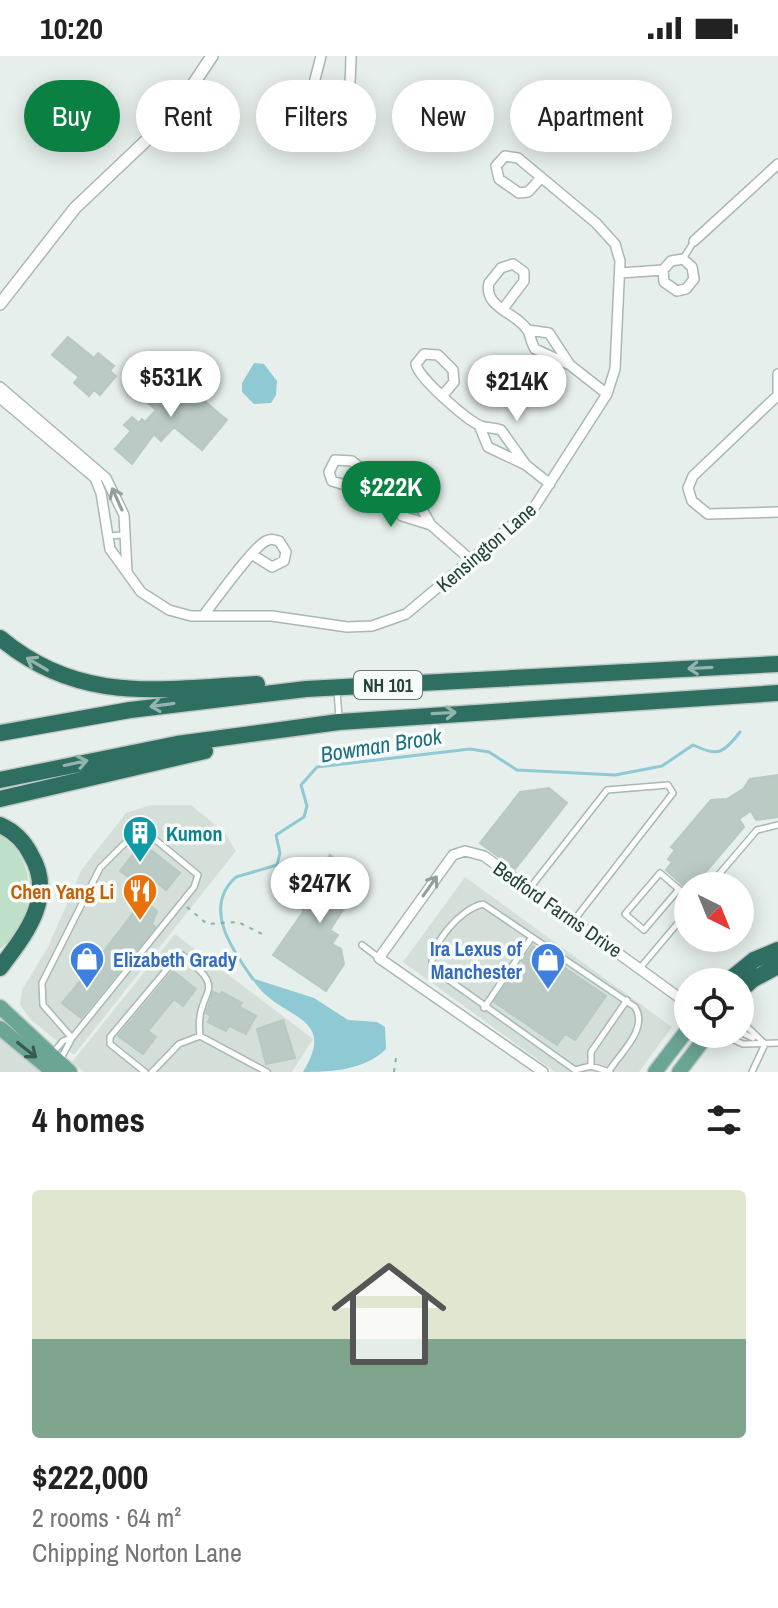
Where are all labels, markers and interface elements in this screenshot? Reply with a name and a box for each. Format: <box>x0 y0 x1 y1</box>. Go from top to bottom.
text: 10:20 <box>40 8 103 48</box>
chip: Buy <box>24 80 120 152</box>
chip: Rent <box>136 80 240 152</box>
chip: Filters <box>256 80 376 152</box>
chip: New <box>392 80 494 152</box>
chip: Apartment <box>510 80 672 152</box>
pin: $531K <box>115 351 227 419</box>
pin: $214K <box>461 355 573 423</box>
text: $531K <box>140 359 202 394</box>
text: $214K <box>486 363 548 398</box>
pin: $222K <box>335 461 447 529</box>
text: $222K <box>360 469 422 504</box>
one-way arrow <box>109 487 124 511</box>
street label: Kensington Lane <box>430 496 542 598</box>
one-way arrow <box>26 656 49 672</box>
one-way arrow <box>687 661 714 676</box>
road number: NH 101 <box>354 671 422 699</box>
one-way arrow <box>149 698 175 713</box>
one-way arrow <box>431 705 457 720</box>
water label: Bowman Brook <box>318 720 445 769</box>
one-way arrow <box>63 755 89 770</box>
building icon: Kumon <box>121 814 159 864</box>
place label: Kumon <box>166 820 222 847</box>
street label: Bedford Farms Drive <box>488 855 628 963</box>
pin: $247K <box>264 857 376 925</box>
text: $247K <box>289 865 351 900</box>
restaurant icon: Chen Yang Li <box>121 872 159 922</box>
north arrow <box>674 872 754 952</box>
map controls <box>674 872 754 1048</box>
one-way arrow <box>421 876 438 897</box>
place label: Chen Yang Li <box>10 878 114 905</box>
place label: Ira Lexus of Manchester <box>430 935 523 985</box>
shop icon: Elizabeth Grady <box>68 940 106 990</box>
shop icon: Ira Lexus of Manchester <box>529 941 567 991</box>
place label: Elizabeth Grady <box>113 946 238 973</box>
button: locate <box>674 968 754 1048</box>
one-way arrow <box>16 1041 36 1059</box>
text: 4 homes <box>32 1097 145 1143</box>
icon: filters <box>702 1098 746 1142</box>
icon: home <box>317 1242 461 1386</box>
text: $222,000 <box>32 1454 148 1500</box>
text: 2 rooms · 64 m² <box>32 1500 181 1535</box>
text: Chipping Norton Lane <box>32 1535 242 1570</box>

